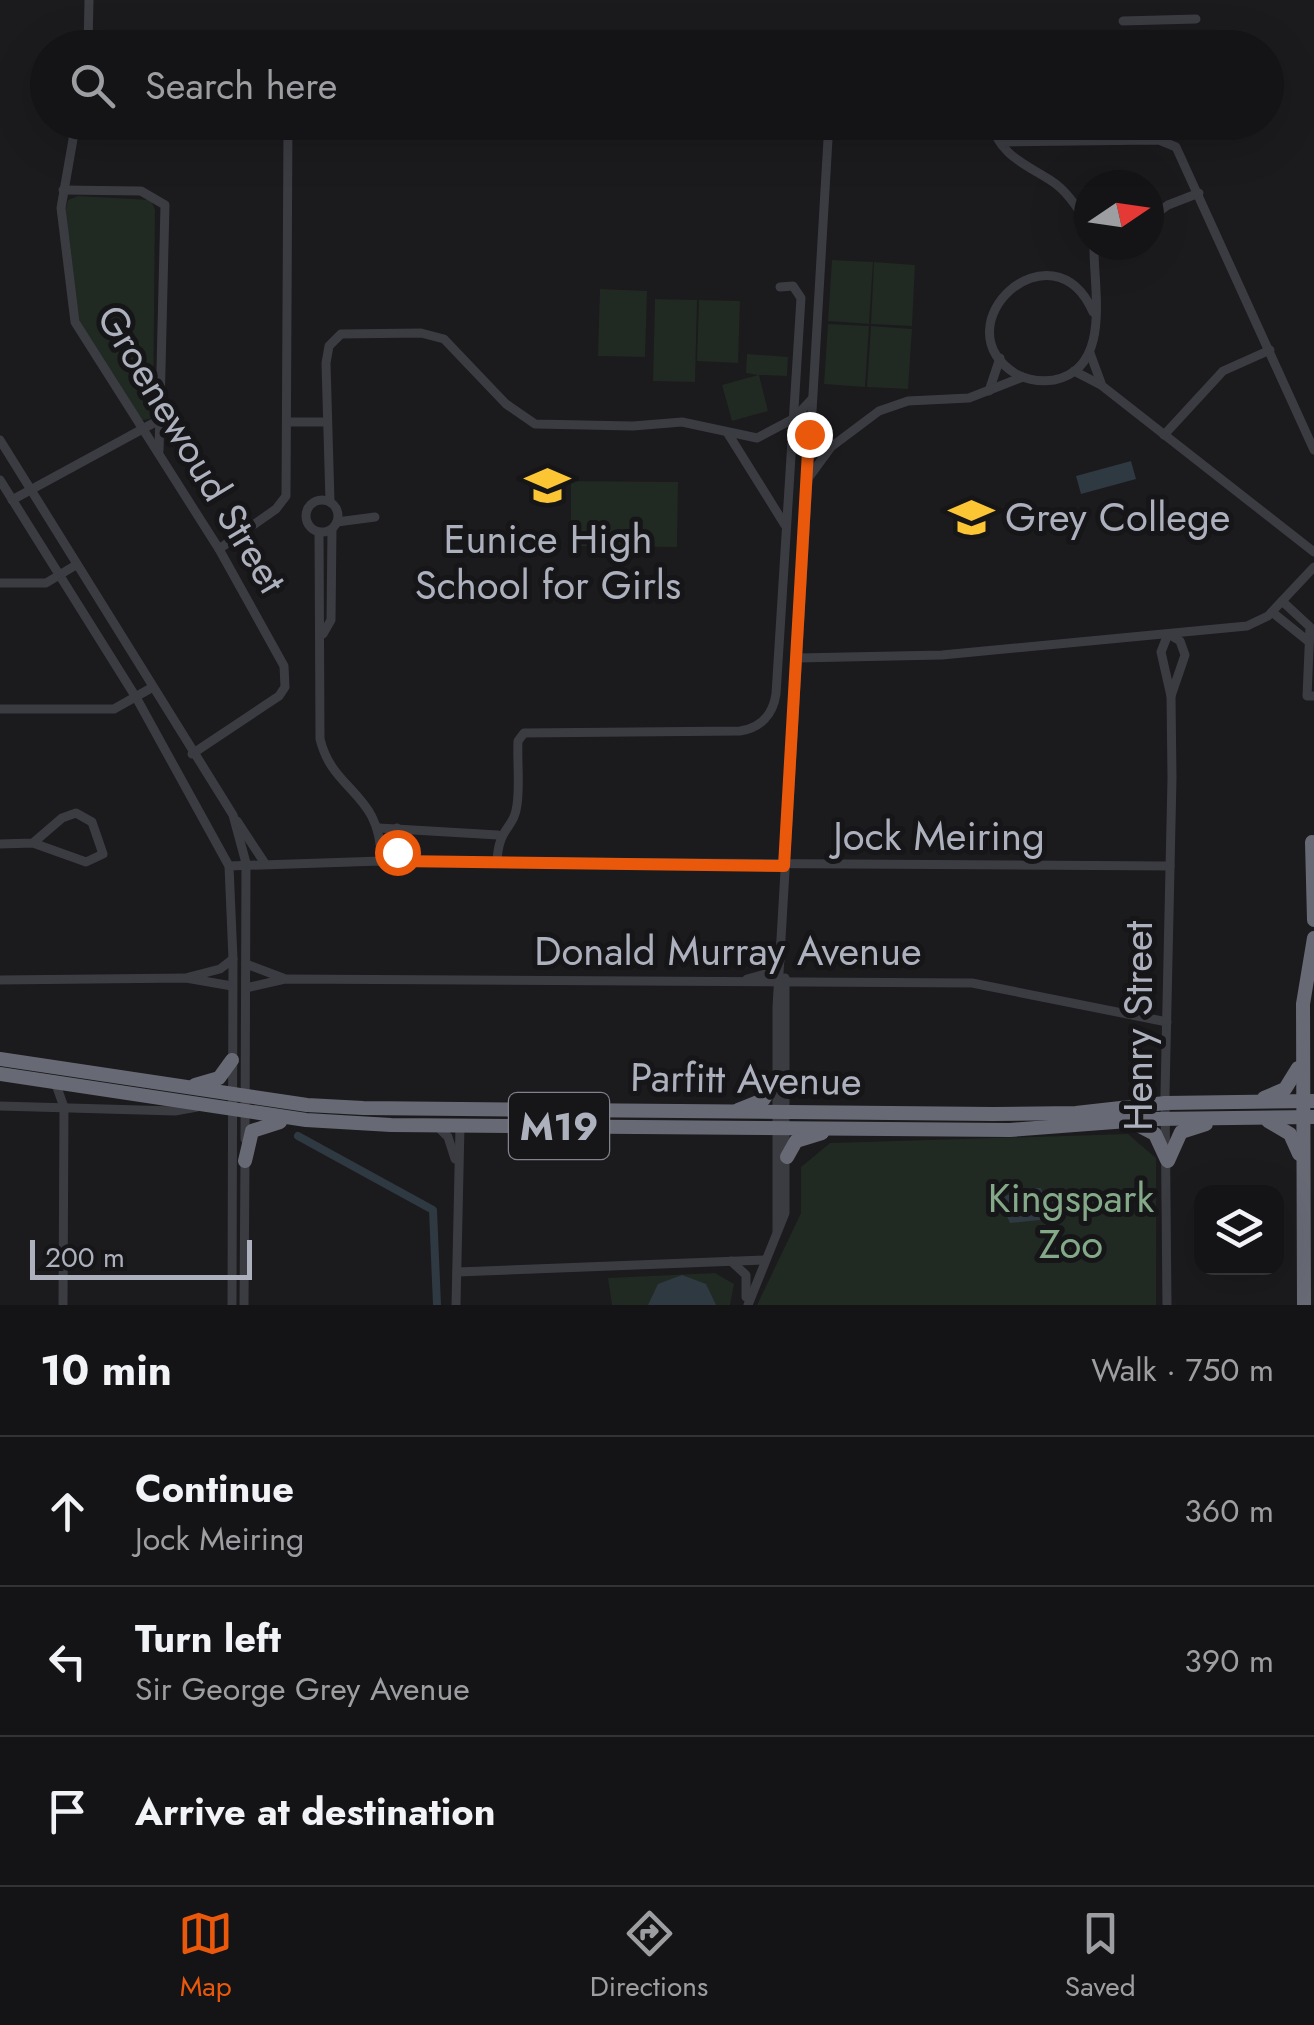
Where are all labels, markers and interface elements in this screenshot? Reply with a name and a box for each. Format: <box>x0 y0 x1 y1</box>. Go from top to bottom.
search box <box>30 30 1284 140</box>
icon: search <box>65 58 120 113</box>
text: Search here <box>145 58 337 113</box>
north arrow <box>1074 170 1164 260</box>
street label: Groenewoud Street <box>83 294 301 605</box>
route end <box>787 412 833 458</box>
school or university icon: Eunice High School for Girls <box>524 462 572 510</box>
place label: Grey College <box>1005 488 1230 546</box>
school or university icon: Grey College <box>948 493 996 541</box>
place label: Eunice High School for Girls <box>415 510 681 614</box>
street label: Jock Meiring <box>828 807 1045 865</box>
route start <box>375 830 421 876</box>
street label: Henry Street <box>1109 921 1167 1131</box>
street label: Donald Murray Avenue <box>534 922 922 980</box>
street label: Parfitt Avenue <box>630 1048 862 1110</box>
road number: M19 <box>509 1093 609 1159</box>
park label: Kingspark Zoo <box>988 1169 1155 1273</box>
map controls <box>1194 1185 1284 1275</box>
button: layers <box>1194 1185 1284 1275</box>
scale bar <box>30 1235 252 1280</box>
text: 200 m <box>45 1237 125 1278</box>
text: 10 min <box>40 1340 172 1401</box>
text: Walk · 750 m <box>1091 1347 1274 1393</box>
text: Continue <box>135 1461 294 1516</box>
icon: ahead <box>40 1484 95 1539</box>
text: 360 m <box>1184 1488 1274 1534</box>
text: Jock Meiring <box>135 1516 304 1562</box>
text: Turn left <box>135 1611 281 1666</box>
icon: left <box>40 1634 95 1689</box>
text: 390 m <box>1184 1638 1274 1684</box>
text: Sir George Grey Avenue <box>135 1666 470 1712</box>
icon: arrive <box>40 1784 95 1839</box>
text: Arrive at destination <box>135 1784 496 1839</box>
tab: Map <box>178 1906 233 2007</box>
tab: Directions <box>590 1906 708 2007</box>
tab: Saved <box>1065 1906 1136 2007</box>

